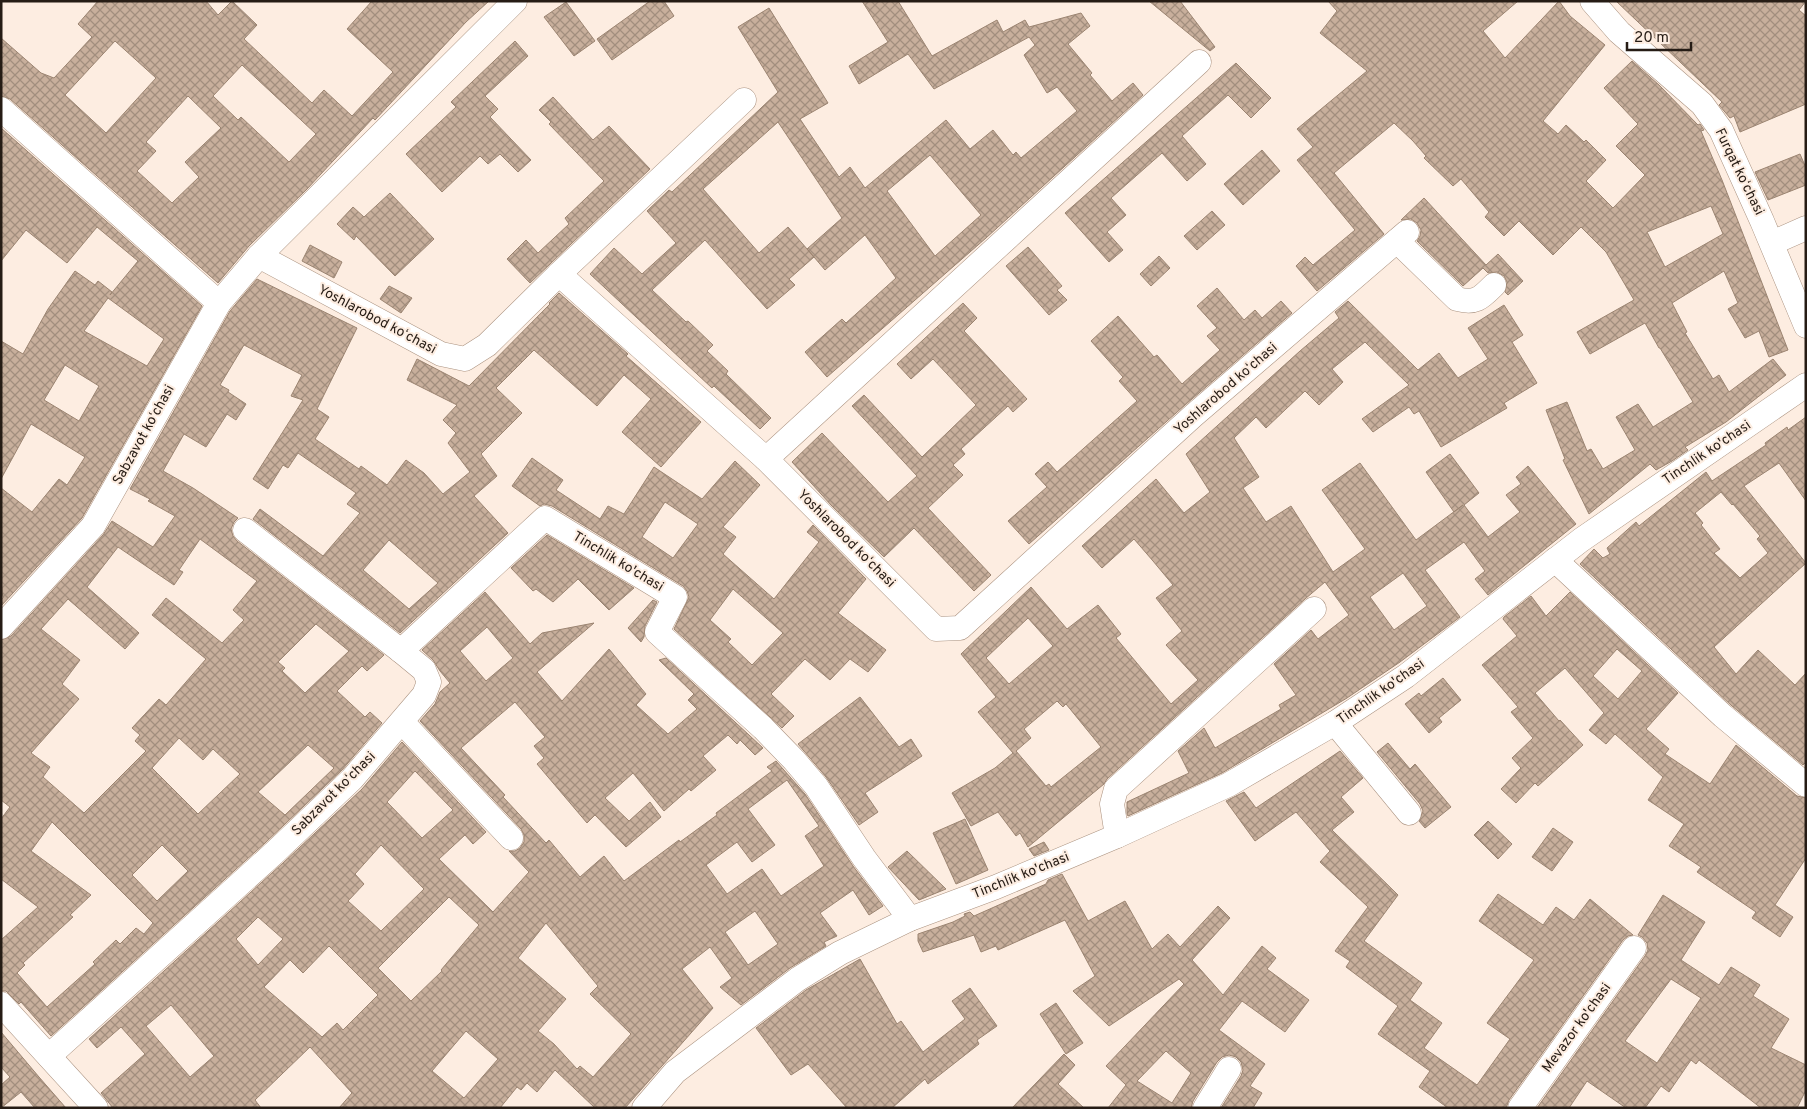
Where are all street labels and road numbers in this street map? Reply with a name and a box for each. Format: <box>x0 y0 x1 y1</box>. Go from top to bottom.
street label: Furqat koʻchasi <box>1711 126 1767 218</box>
street label: Yoshlarobod koʻchasi <box>315 282 439 358</box>
street label: Yoshlarobod koʻchasi <box>1171 339 1281 439</box>
street label: Sabzavot koʻchasi <box>110 382 178 488</box>
street label: Tinchlik ko'chasi <box>1660 417 1754 489</box>
street label: Yoshlarobod koʻchasi <box>793 486 899 592</box>
street label: Tinchlik ko'chasi <box>570 528 666 596</box>
street label: Tinchlik ko'chasi <box>1334 656 1428 728</box>
street label: Sabzavot koʻchasi <box>289 749 379 839</box>
street label: Tinchlik ko'chasi <box>970 849 1072 903</box>
street label: Mevazor ko'chasi <box>1539 980 1615 1076</box>

